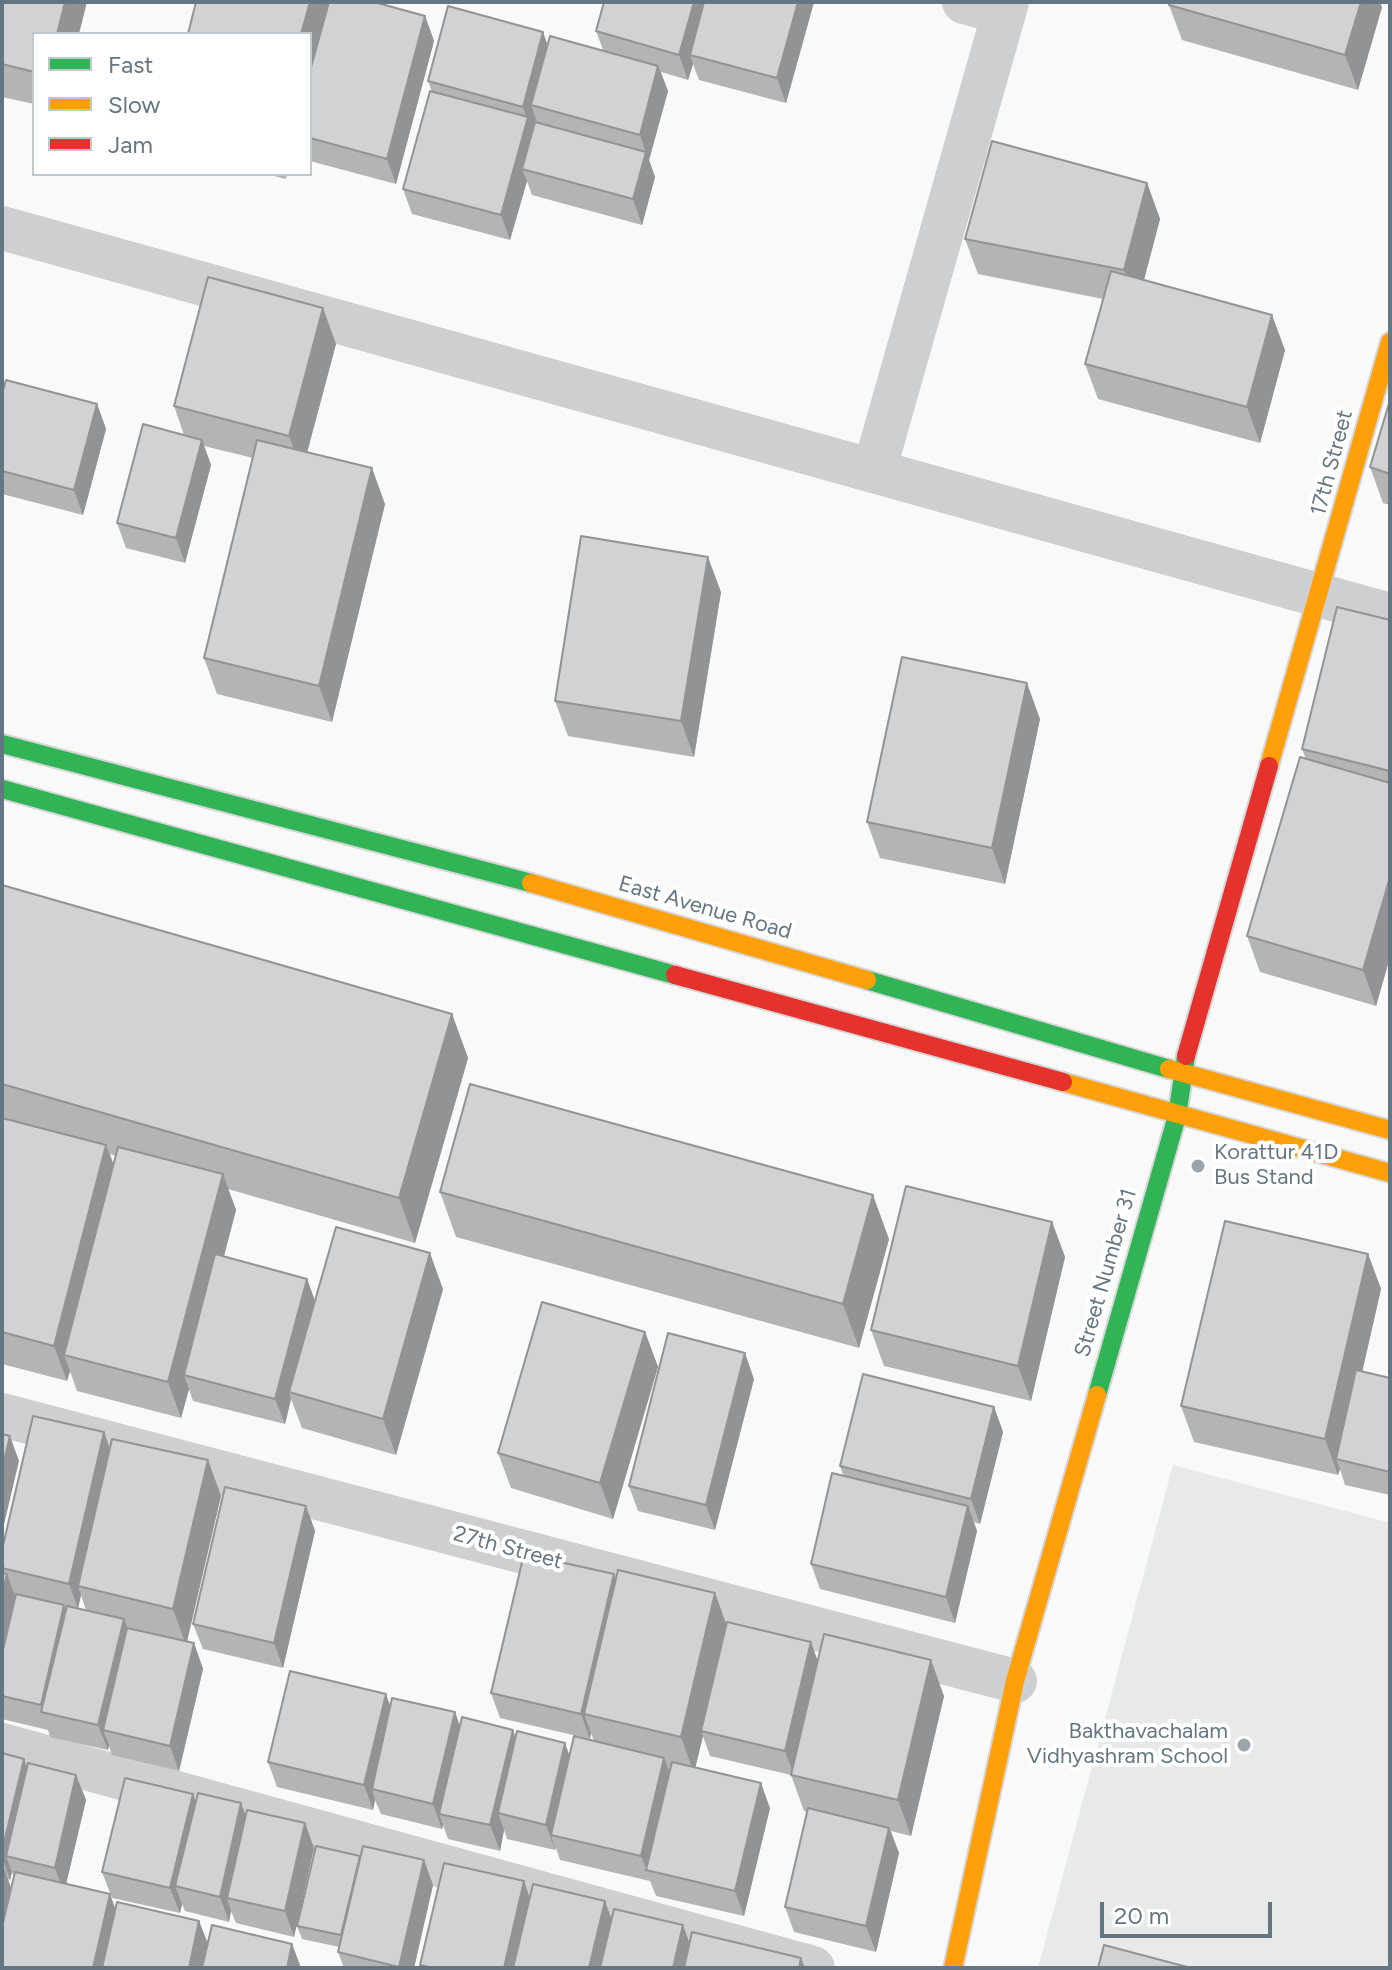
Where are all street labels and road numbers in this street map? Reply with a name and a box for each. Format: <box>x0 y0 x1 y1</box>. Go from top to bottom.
street label: 17th Street <box>1305 407 1359 519</box>
street label: East Avenue Road <box>615 871 795 945</box>
street label: Street Number 31 <box>1069 1186 1143 1360</box>
street label: 27th Street <box>451 1521 565 1575</box>

